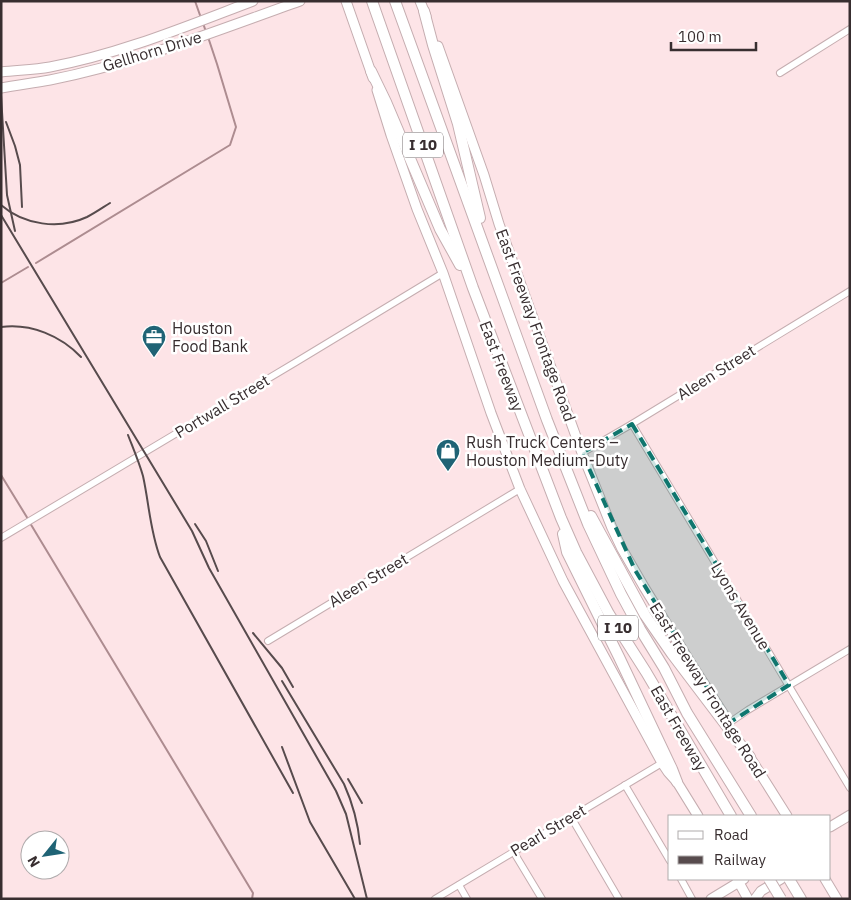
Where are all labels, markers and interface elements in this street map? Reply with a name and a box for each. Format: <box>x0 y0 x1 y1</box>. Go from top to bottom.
scale bar <box>671 20 756 52</box>
street label: Gellhorn Drive <box>100 26 204 76</box>
text: 100 m <box>678 27 722 46</box>
road number: I 10 <box>403 132 443 158</box>
street label: East Freeway Frontage Road <box>492 226 580 424</box>
place label: Houston Food Bank <box>172 318 249 356</box>
street label: East Freeway <box>476 318 528 414</box>
office icon: Houston Food Bank <box>141 324 167 358</box>
street label: Aleen Street <box>673 340 759 404</box>
street label: Portwall Street <box>171 370 273 442</box>
place label: Rush Truck Centers – Houston Medium-Duty <box>466 432 628 470</box>
shop icon: Rush Truck Centers – Houston Medium-Duty <box>435 438 461 472</box>
street label: Aleen Street <box>325 549 411 611</box>
street label: Lyons Avenue <box>707 559 775 653</box>
street label: East Freeway Frontage Road <box>646 599 770 781</box>
road number: I 10 <box>598 616 638 640</box>
street label: East Freeway <box>647 682 711 774</box>
street label: Pearl Street <box>507 800 589 860</box>
legend <box>668 815 831 880</box>
text: Road <box>714 825 749 844</box>
north arrow <box>20 830 70 880</box>
text: Railway <box>714 850 767 869</box>
text: N <box>23 853 44 870</box>

